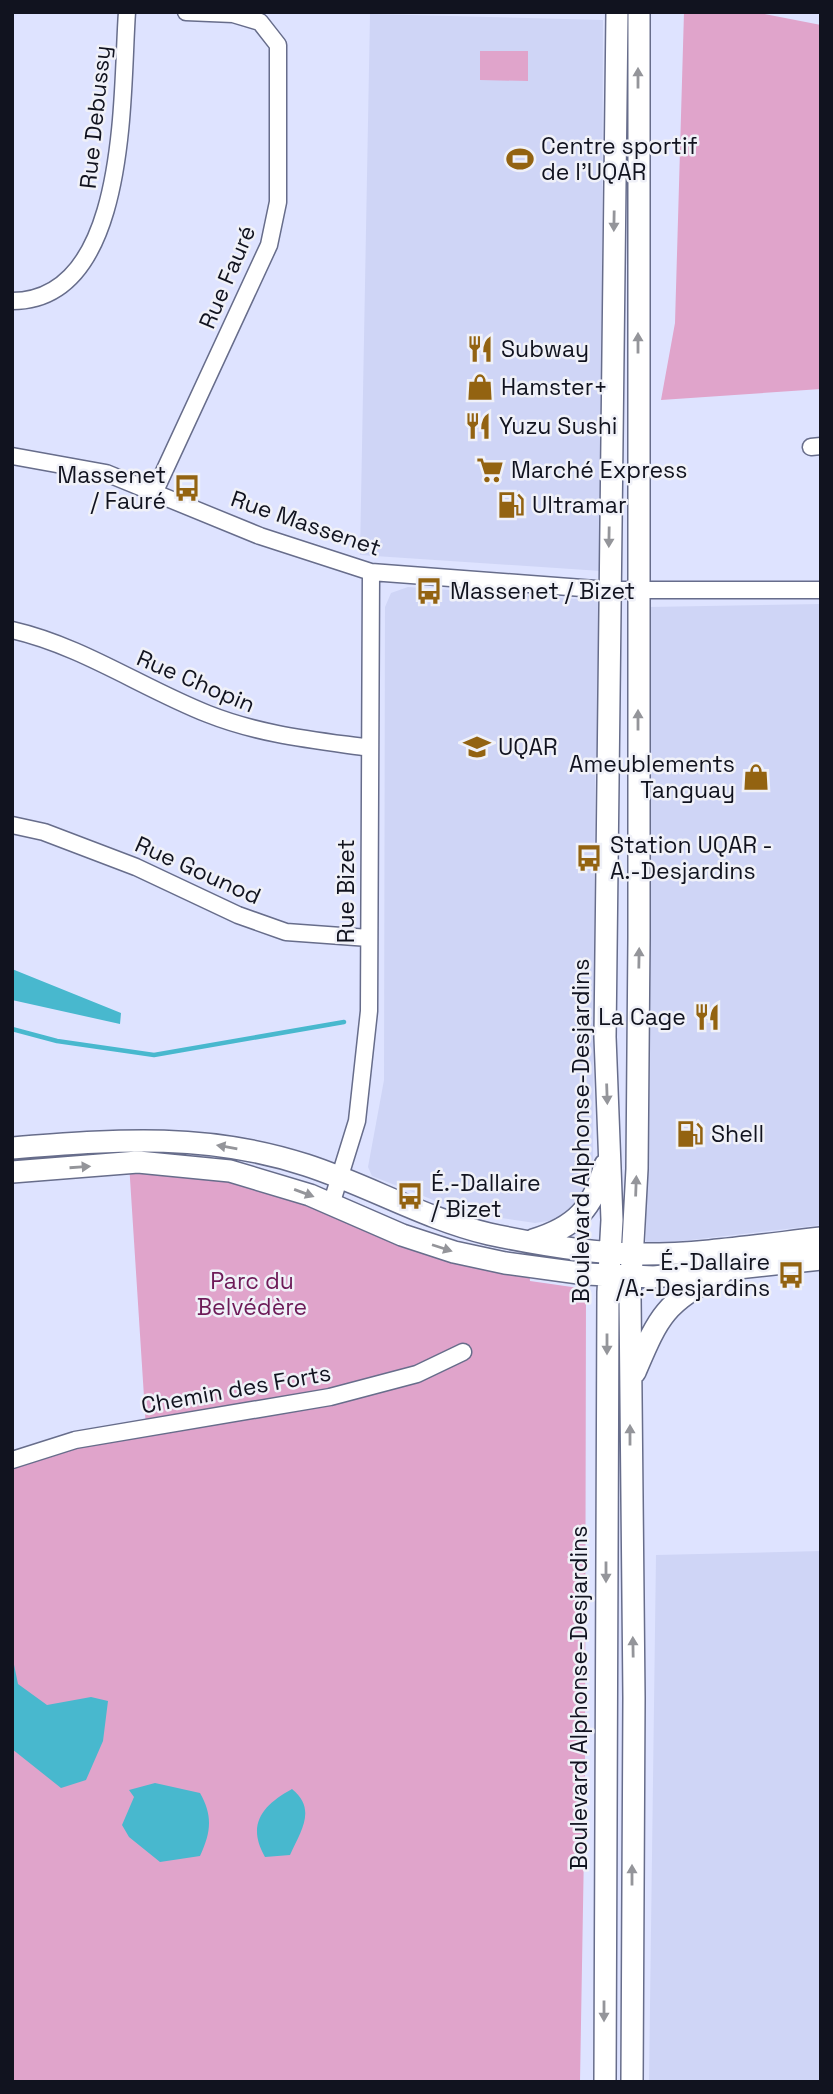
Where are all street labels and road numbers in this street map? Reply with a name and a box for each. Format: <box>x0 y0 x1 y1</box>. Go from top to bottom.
street label: Rue Debussy <box>73 44 117 190</box>
street label: Rue Fauré <box>192 221 262 333</box>
street label: Rue Massenet <box>227 483 385 563</box>
street label: Rue Chopin <box>132 643 260 719</box>
street label: Rue Gounod <box>130 829 266 911</box>
street label: Rue Bizet <box>331 839 361 943</box>
street label: Boulevard Alphonse-Desjardins <box>566 959 596 1303</box>
street label: Chemin des Forts <box>139 1358 333 1420</box>
street label: Boulevard Alphonse-Desjardins <box>564 1526 594 1870</box>

